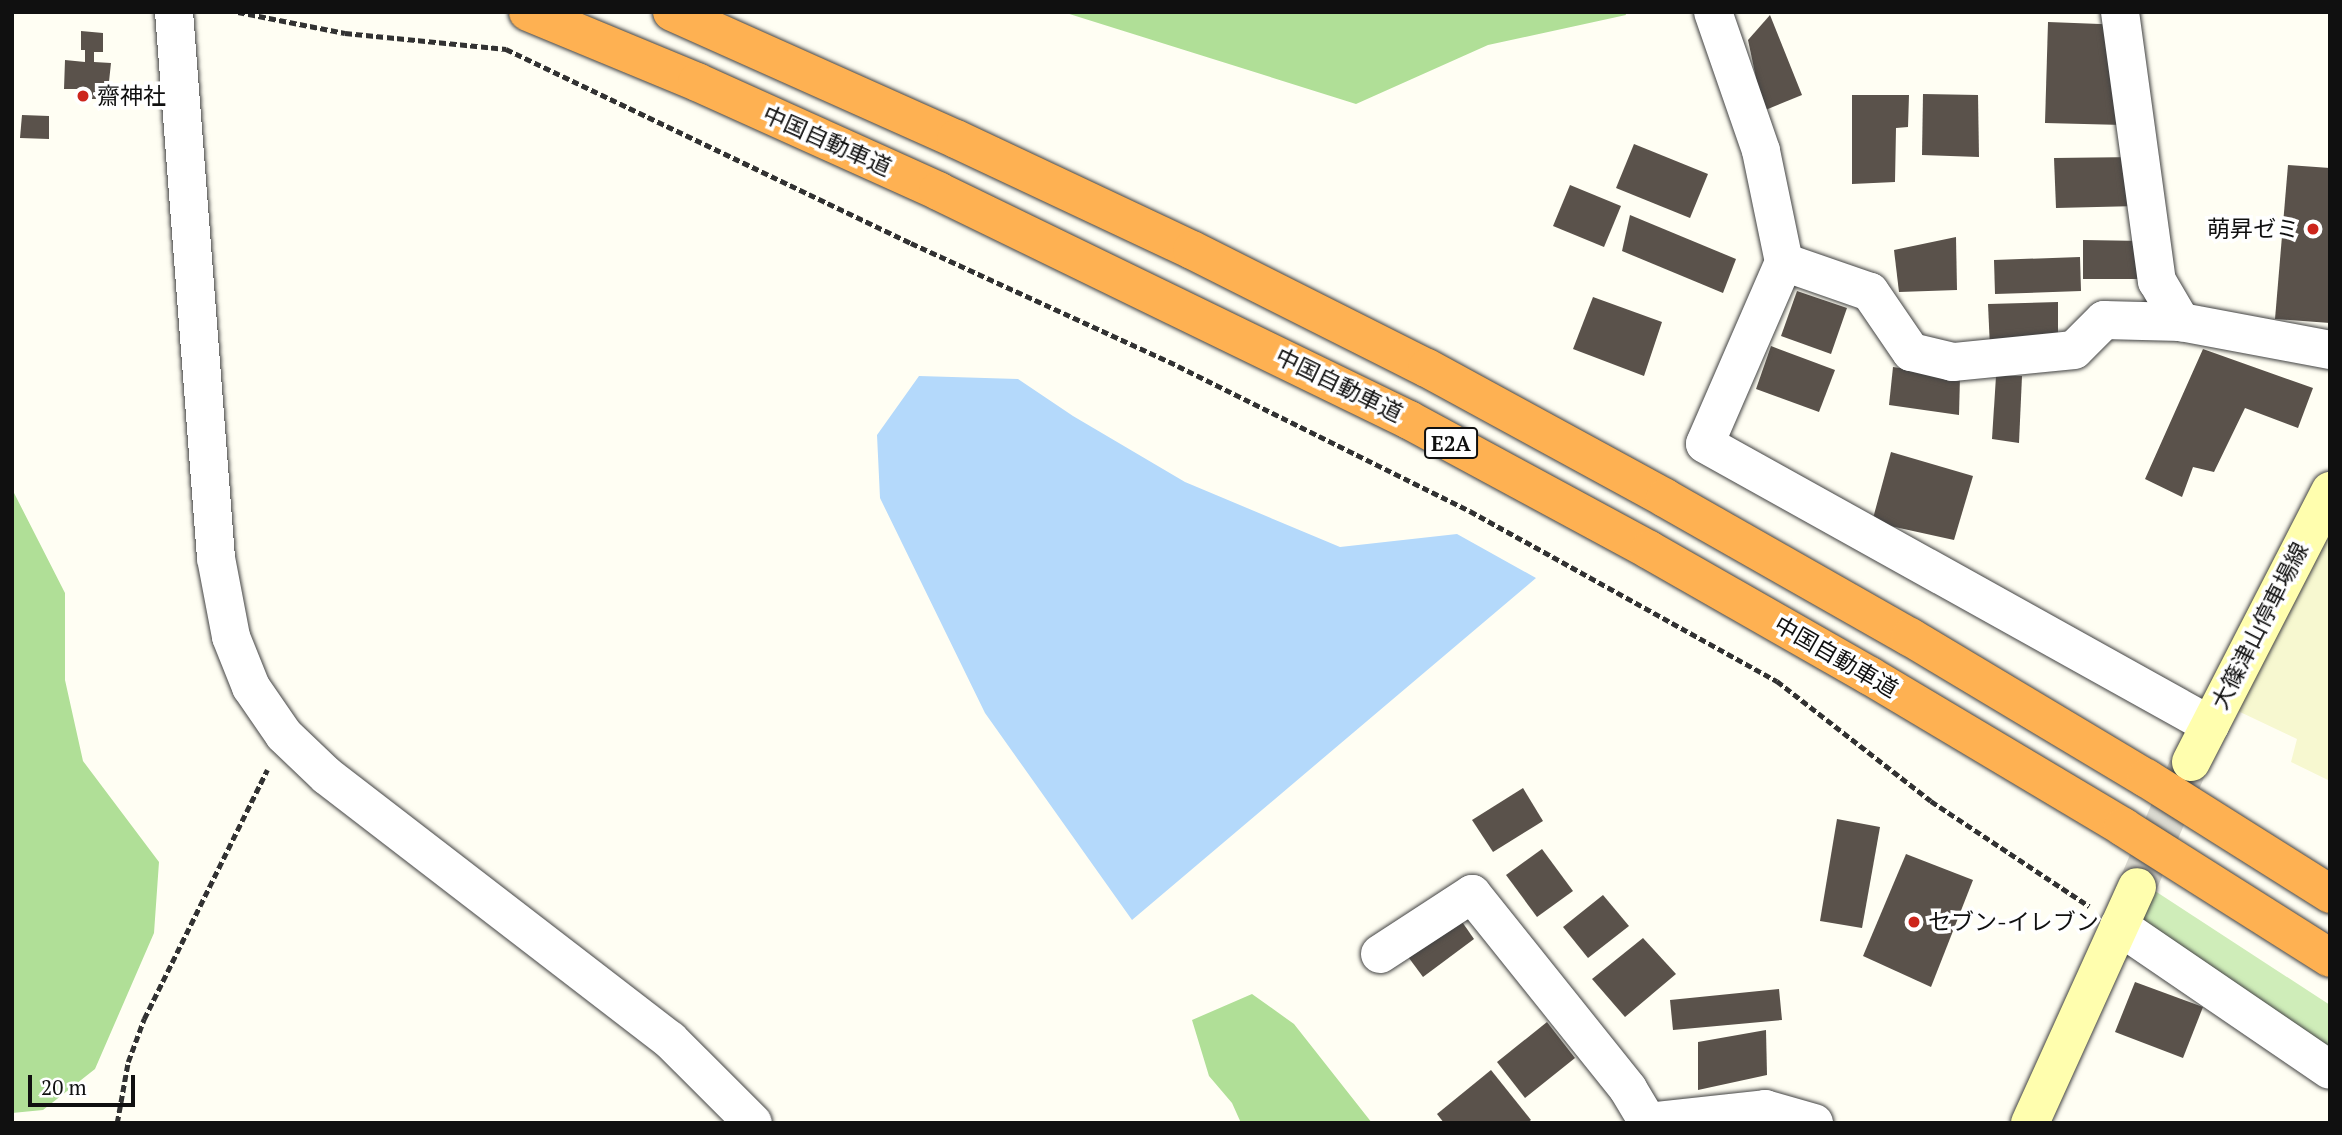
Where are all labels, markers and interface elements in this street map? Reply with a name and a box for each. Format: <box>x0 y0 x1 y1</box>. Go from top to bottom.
place label: 齋神社 <box>97 82 166 110</box>
marker: 齋神社 <box>75 88 91 104</box>
street label: 中国自動車道 <box>758 100 896 182</box>
place label: 萌昇ゼミ <box>2207 215 2299 243</box>
marker: 萌昇ゼミ <box>2305 221 2321 237</box>
street label: 中国自動車道 <box>1271 342 1407 428</box>
road number: E2A <box>1423 426 1479 460</box>
street label: 大篠津山停車場線 <box>2206 538 2314 714</box>
street label: 中国自動車道 <box>1769 611 1903 703</box>
place label: セブン-イレブン <box>1928 908 2099 936</box>
marker: セブン-イレブン <box>1906 914 1922 930</box>
scale bar <box>32 1062 138 1106</box>
text: 20 m <box>41 1073 87 1101</box>

